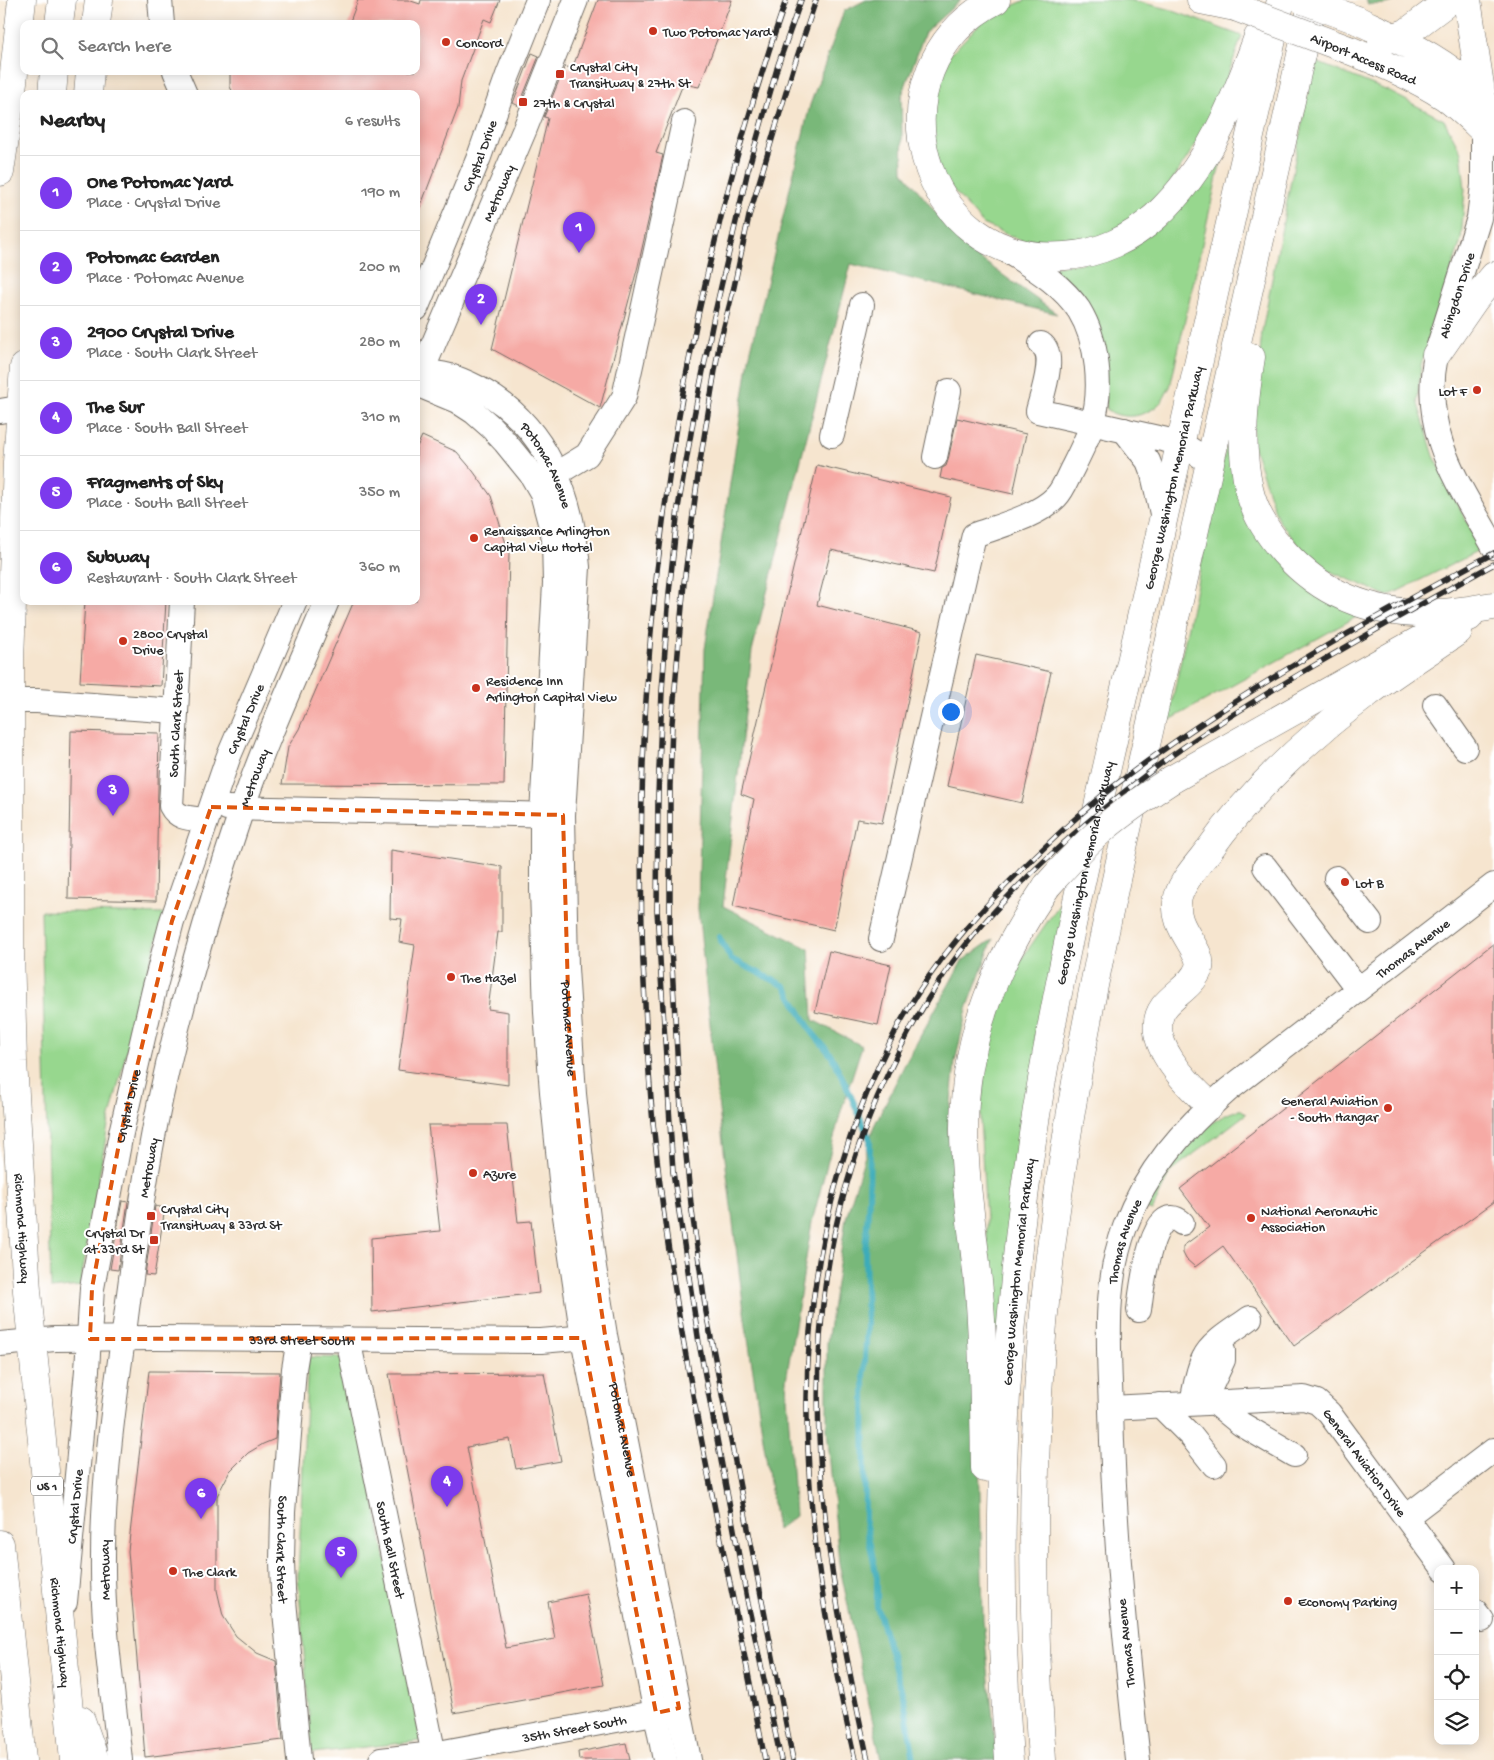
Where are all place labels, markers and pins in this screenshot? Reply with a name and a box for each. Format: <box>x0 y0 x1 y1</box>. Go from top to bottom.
marker: Two Potomac Yard <box>647 25 659 37</box>
place label: Two Potomac Yard <box>662 25 773 42</box>
marker: Concord <box>440 36 452 48</box>
place label: Concord <box>456 36 504 53</box>
place label: Crystal City Transitway & 27th St <box>569 60 691 93</box>
marker: Crystal City Transitway & 27th St <box>554 68 566 80</box>
marker: 27th & Crystal <box>517 96 529 108</box>
place label: 27th & Crystal <box>533 96 615 113</box>
pin: 1 <box>563 212 595 253</box>
pin: 2 <box>465 284 497 325</box>
place label: Lot F <box>1438 384 1468 401</box>
marker: Lot F <box>1471 384 1483 396</box>
place label: Renaissance Arlington Capital View Hotel <box>484 524 610 557</box>
marker: Renaissance Arlington Capital View Hotel <box>468 532 480 544</box>
place label: 2800 Crystal Drive <box>132 627 208 660</box>
marker: 2800 Crystal Drive <box>117 635 129 647</box>
place label: Residence Inn Arlington Capital View <box>486 674 617 707</box>
marker: Residence Inn Arlington Capital View <box>470 682 482 694</box>
pin: 3 <box>97 775 129 816</box>
marker: Lot B <box>1339 876 1351 888</box>
place label: Lot B <box>1355 876 1384 893</box>
marker: The Hazel <box>445 971 457 983</box>
place label: The Hazel <box>460 971 517 988</box>
place label: General Aviation - South Hangar <box>1281 1094 1379 1127</box>
marker: General Aviation - South Hangar <box>1382 1102 1394 1114</box>
marker: Azure <box>467 1167 479 1179</box>
place label: Azure <box>483 1167 517 1184</box>
place label: Crystal City Transitway & 33rd St <box>160 1202 283 1235</box>
place label: National Aeronautic Association <box>1261 1204 1378 1237</box>
marker: Crystal City Transitway & 33rd St <box>145 1210 157 1222</box>
marker: National Aeronautic Association <box>1245 1212 1257 1224</box>
place label: Crystal Dr at 33rd St <box>84 1226 145 1259</box>
marker: Crystal Dr at 33rd St <box>148 1234 160 1246</box>
pin: 4 <box>431 1466 463 1507</box>
pin: 6 <box>185 1478 217 1519</box>
pin: 5 <box>325 1537 357 1578</box>
marker: The Clark <box>167 1565 179 1577</box>
place label: The Clark <box>182 1565 238 1582</box>
marker: Economy Parking <box>1282 1595 1294 1607</box>
place label: Economy Parking <box>1298 1595 1397 1612</box>

